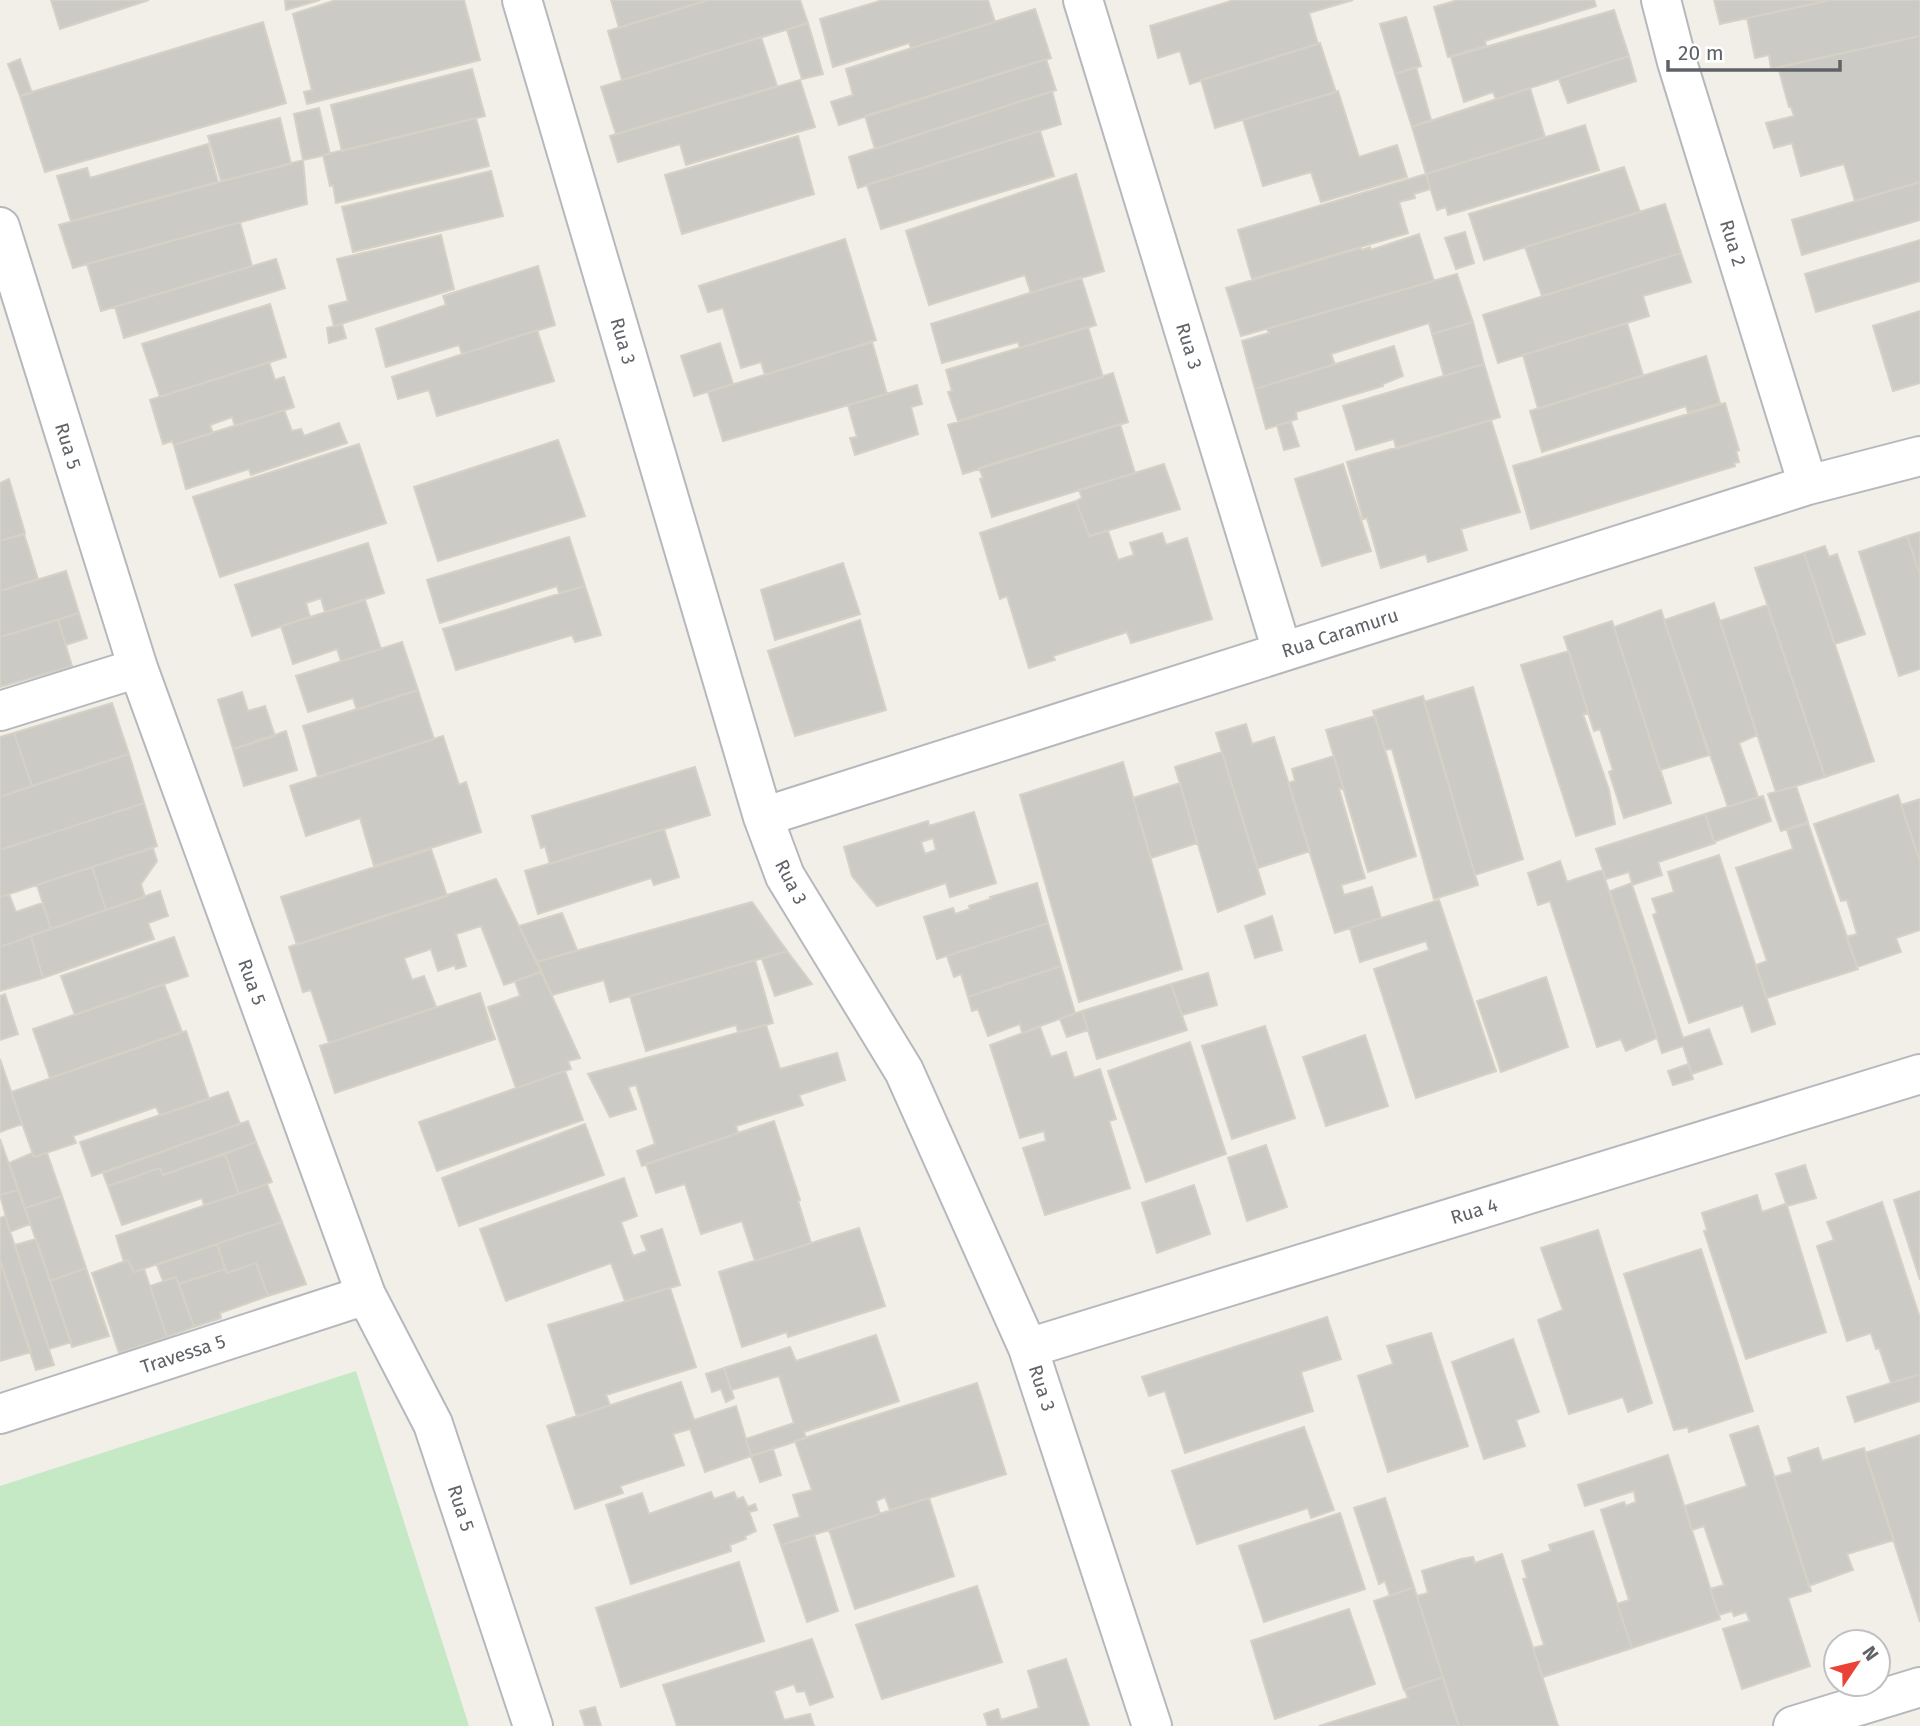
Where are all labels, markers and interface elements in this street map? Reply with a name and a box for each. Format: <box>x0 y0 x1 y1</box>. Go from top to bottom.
scale bar <box>1668 28 1840 72</box>
text: 20 m <box>1678 40 1724 66</box>
street label: Rua 2 <box>1715 217 1751 269</box>
street label: Rua 3 <box>605 315 641 367</box>
street label: Rua 3 <box>1171 320 1207 372</box>
street label: Rua 5 <box>50 420 86 472</box>
street label: Rua Caramuru <box>1279 603 1401 663</box>
street label: Rua 3 <box>770 856 812 908</box>
street label: Rua 5 <box>233 956 271 1008</box>
street label: Rua 4 <box>1448 1193 1500 1229</box>
street label: Travessa 5 <box>138 1329 228 1379</box>
street label: Rua 3 <box>1024 1362 1060 1414</box>
street label: Rua 5 <box>443 1482 479 1534</box>
north arrow <box>1822 1628 1892 1698</box>
text: N <box>1857 1642 1884 1665</box>

